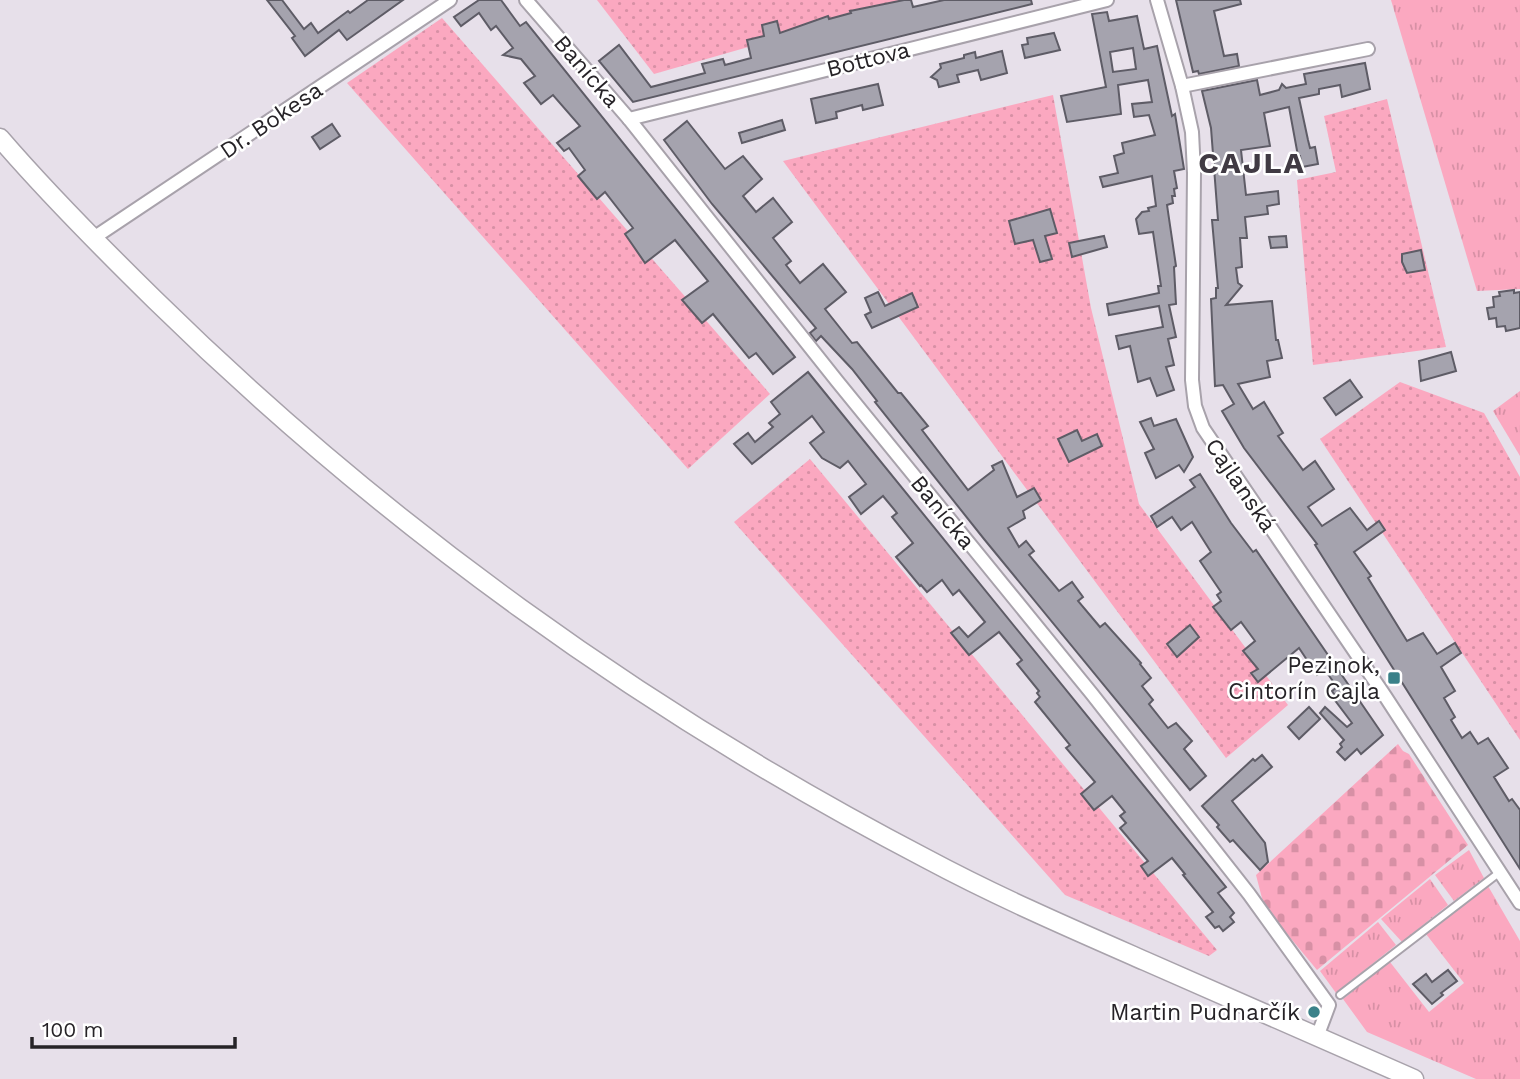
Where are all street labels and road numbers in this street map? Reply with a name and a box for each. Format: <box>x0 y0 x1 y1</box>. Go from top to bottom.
street label: Banícka <box>548 30 625 113</box>
street label: Bottova <box>824 36 913 83</box>
street label: Dr. Bokesa <box>215 76 328 165</box>
street label: Cajlanská <box>1199 433 1282 537</box>
street label: Banícka <box>905 470 981 555</box>

